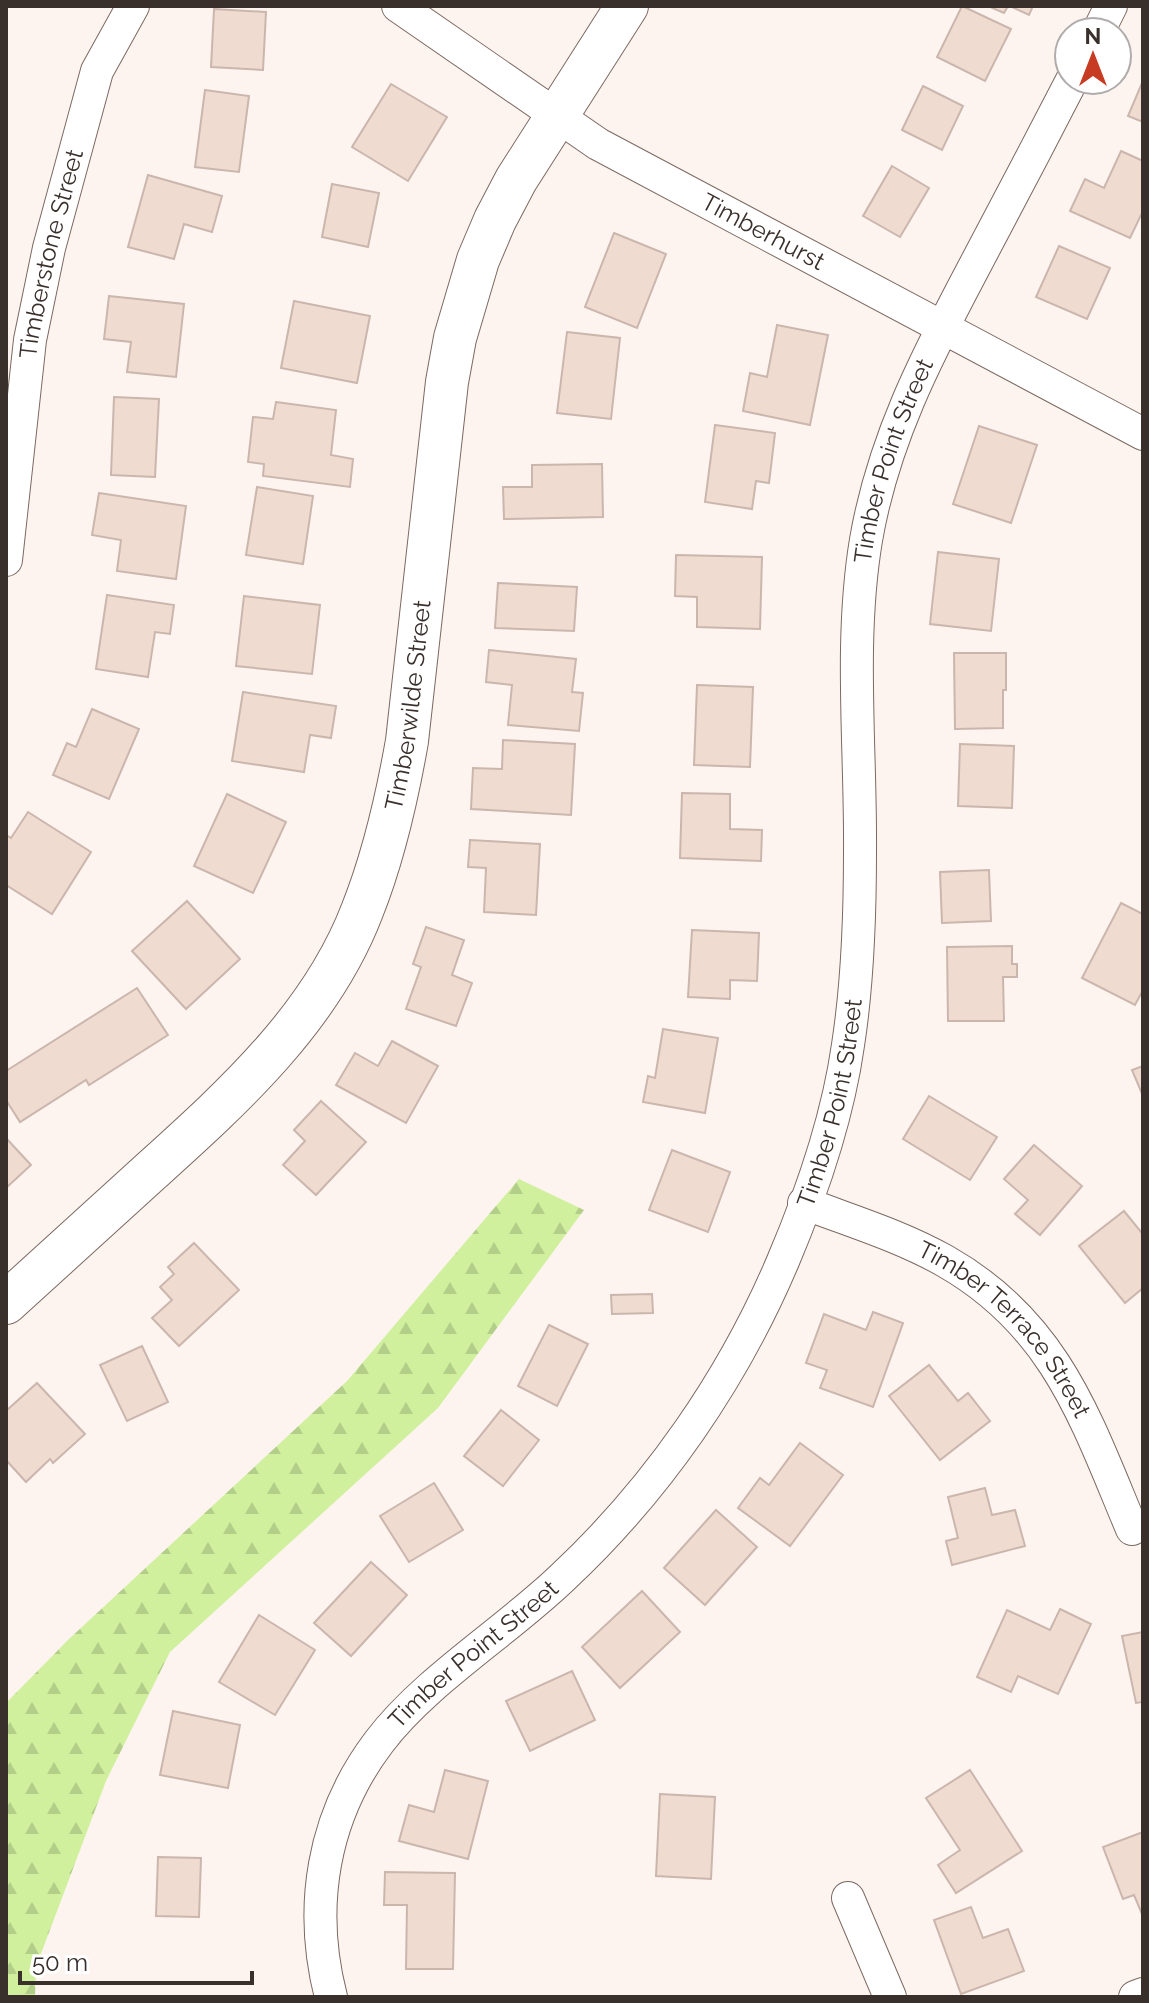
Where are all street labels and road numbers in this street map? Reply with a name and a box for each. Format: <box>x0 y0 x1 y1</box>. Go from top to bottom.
street label: Timberstone Street <box>13 146 89 360</box>
street label: Timberhurst <box>697 187 830 276</box>
street label: Timber Point Street <box>848 354 939 565</box>
street label: Timberwilde Street <box>378 598 437 813</box>
street label: Timber Point Street <box>791 997 868 1211</box>
street label: Timber Terrace Street <box>913 1234 1097 1422</box>
street label: Timber Point Street <box>382 1574 564 1734</box>

